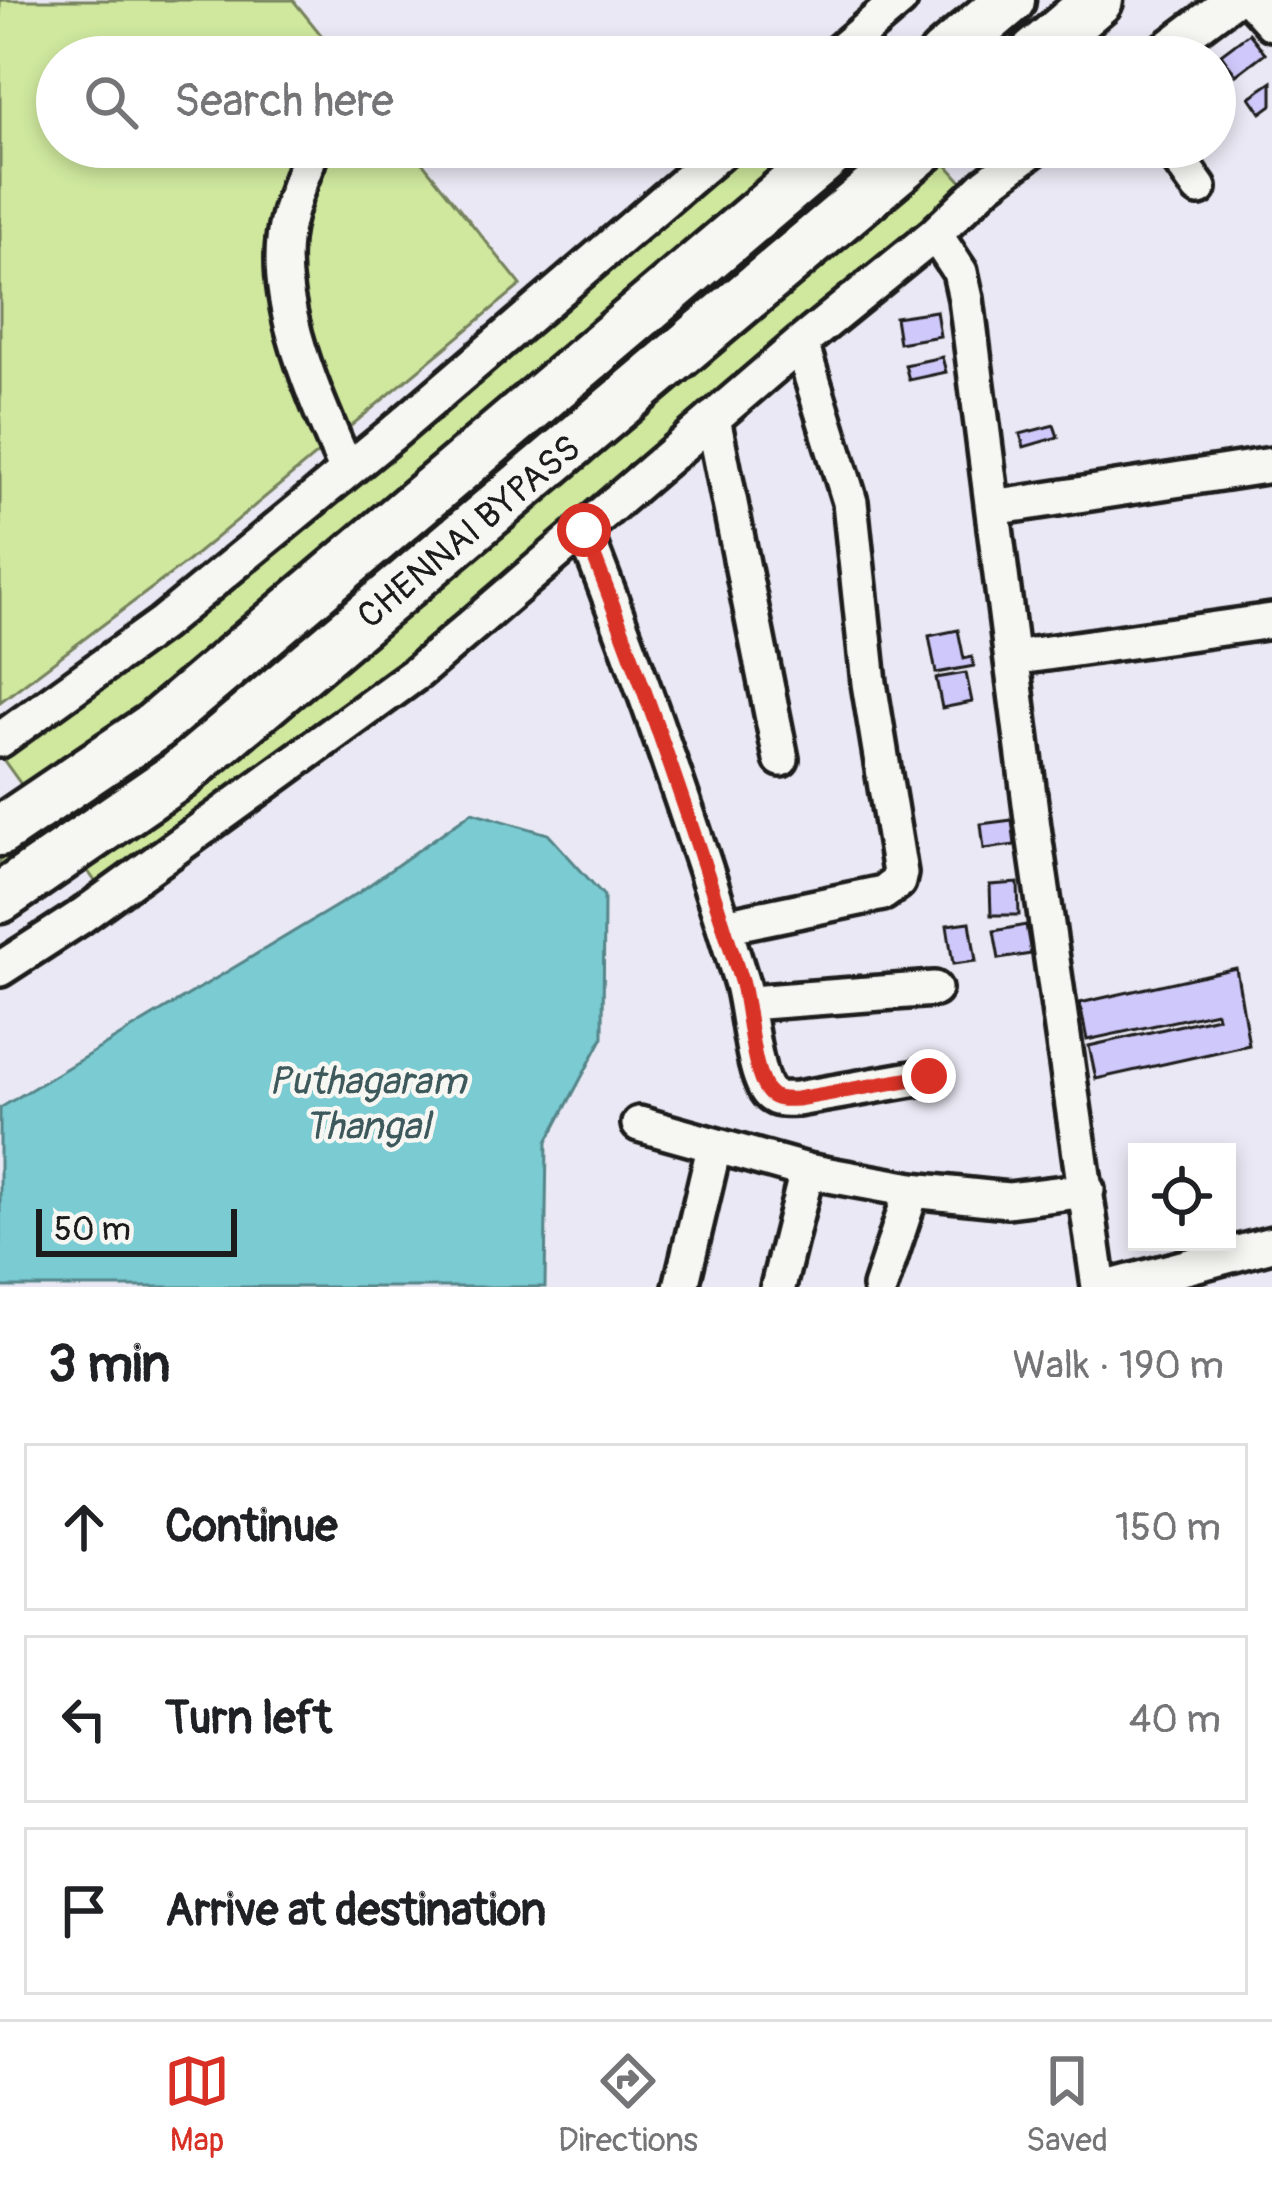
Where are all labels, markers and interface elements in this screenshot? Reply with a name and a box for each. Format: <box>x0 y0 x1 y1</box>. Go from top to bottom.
search box <box>36 36 1236 168</box>
icon: search <box>78 69 144 135</box>
text: Search here <box>174 74 394 130</box>
street label: CHENNAI BYPASS <box>348 426 590 638</box>
route start <box>557 503 611 557</box>
route end <box>902 1049 956 1103</box>
water label: Puthagaram Thangal <box>268 1057 468 1151</box>
map controls <box>1128 1143 1236 1251</box>
button: locate <box>1128 1143 1236 1251</box>
scale bar <box>36 1203 237 1256</box>
text: 50 m <box>54 1209 131 1250</box>
text: 3 min <box>48 1333 170 1397</box>
text: Walk · 190 m <box>1012 1341 1224 1390</box>
icon: ahead <box>51 1494 117 1560</box>
text: Continue <box>165 1499 338 1555</box>
text: 150 m <box>1115 1503 1221 1552</box>
icon: left <box>51 1686 117 1752</box>
text: Turn left <box>165 1691 332 1747</box>
text: 40 m <box>1129 1695 1221 1744</box>
icon: arrive <box>51 1878 117 1944</box>
text: Arrive at destination <box>165 1883 546 1939</box>
tab: Map <box>164 2048 230 2161</box>
tab: Directions <box>558 2048 698 2161</box>
tab: Saved <box>1026 2048 1108 2161</box>

